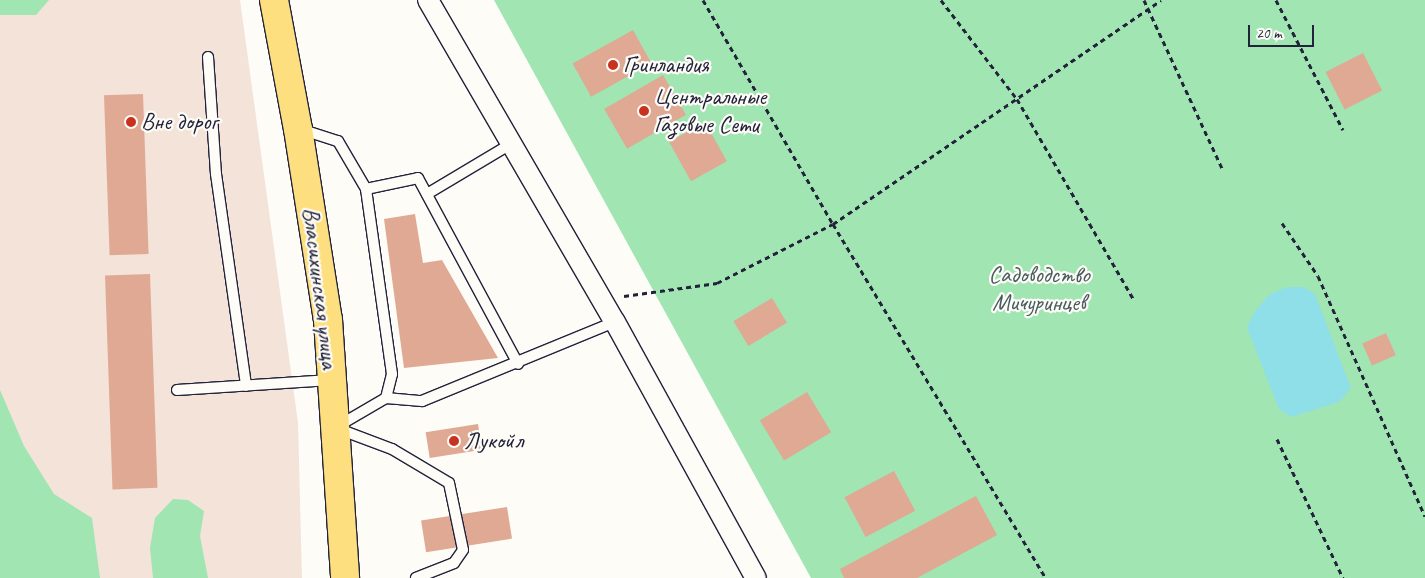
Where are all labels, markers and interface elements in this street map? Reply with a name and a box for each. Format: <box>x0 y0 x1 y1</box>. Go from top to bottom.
scale bar <box>1250 15 1316 47</box>
text: 20 m <box>1256 24 1282 43</box>
place label: Гринландия <box>623 51 709 79</box>
marker: Гринландия <box>607 59 619 71</box>
place label: Центральные Газовые Сети <box>654 83 766 139</box>
marker: Центральные Газовые Сети <box>638 105 650 117</box>
place label: Вне дорог <box>141 108 218 136</box>
marker: Вне дорог <box>125 116 137 128</box>
street label: Власихинская улица <box>296 205 344 371</box>
park label: Садоводство Мичуринцев <box>988 261 1090 317</box>
place label: Лукойл <box>464 427 523 455</box>
marker: Лукойл <box>448 435 460 447</box>

